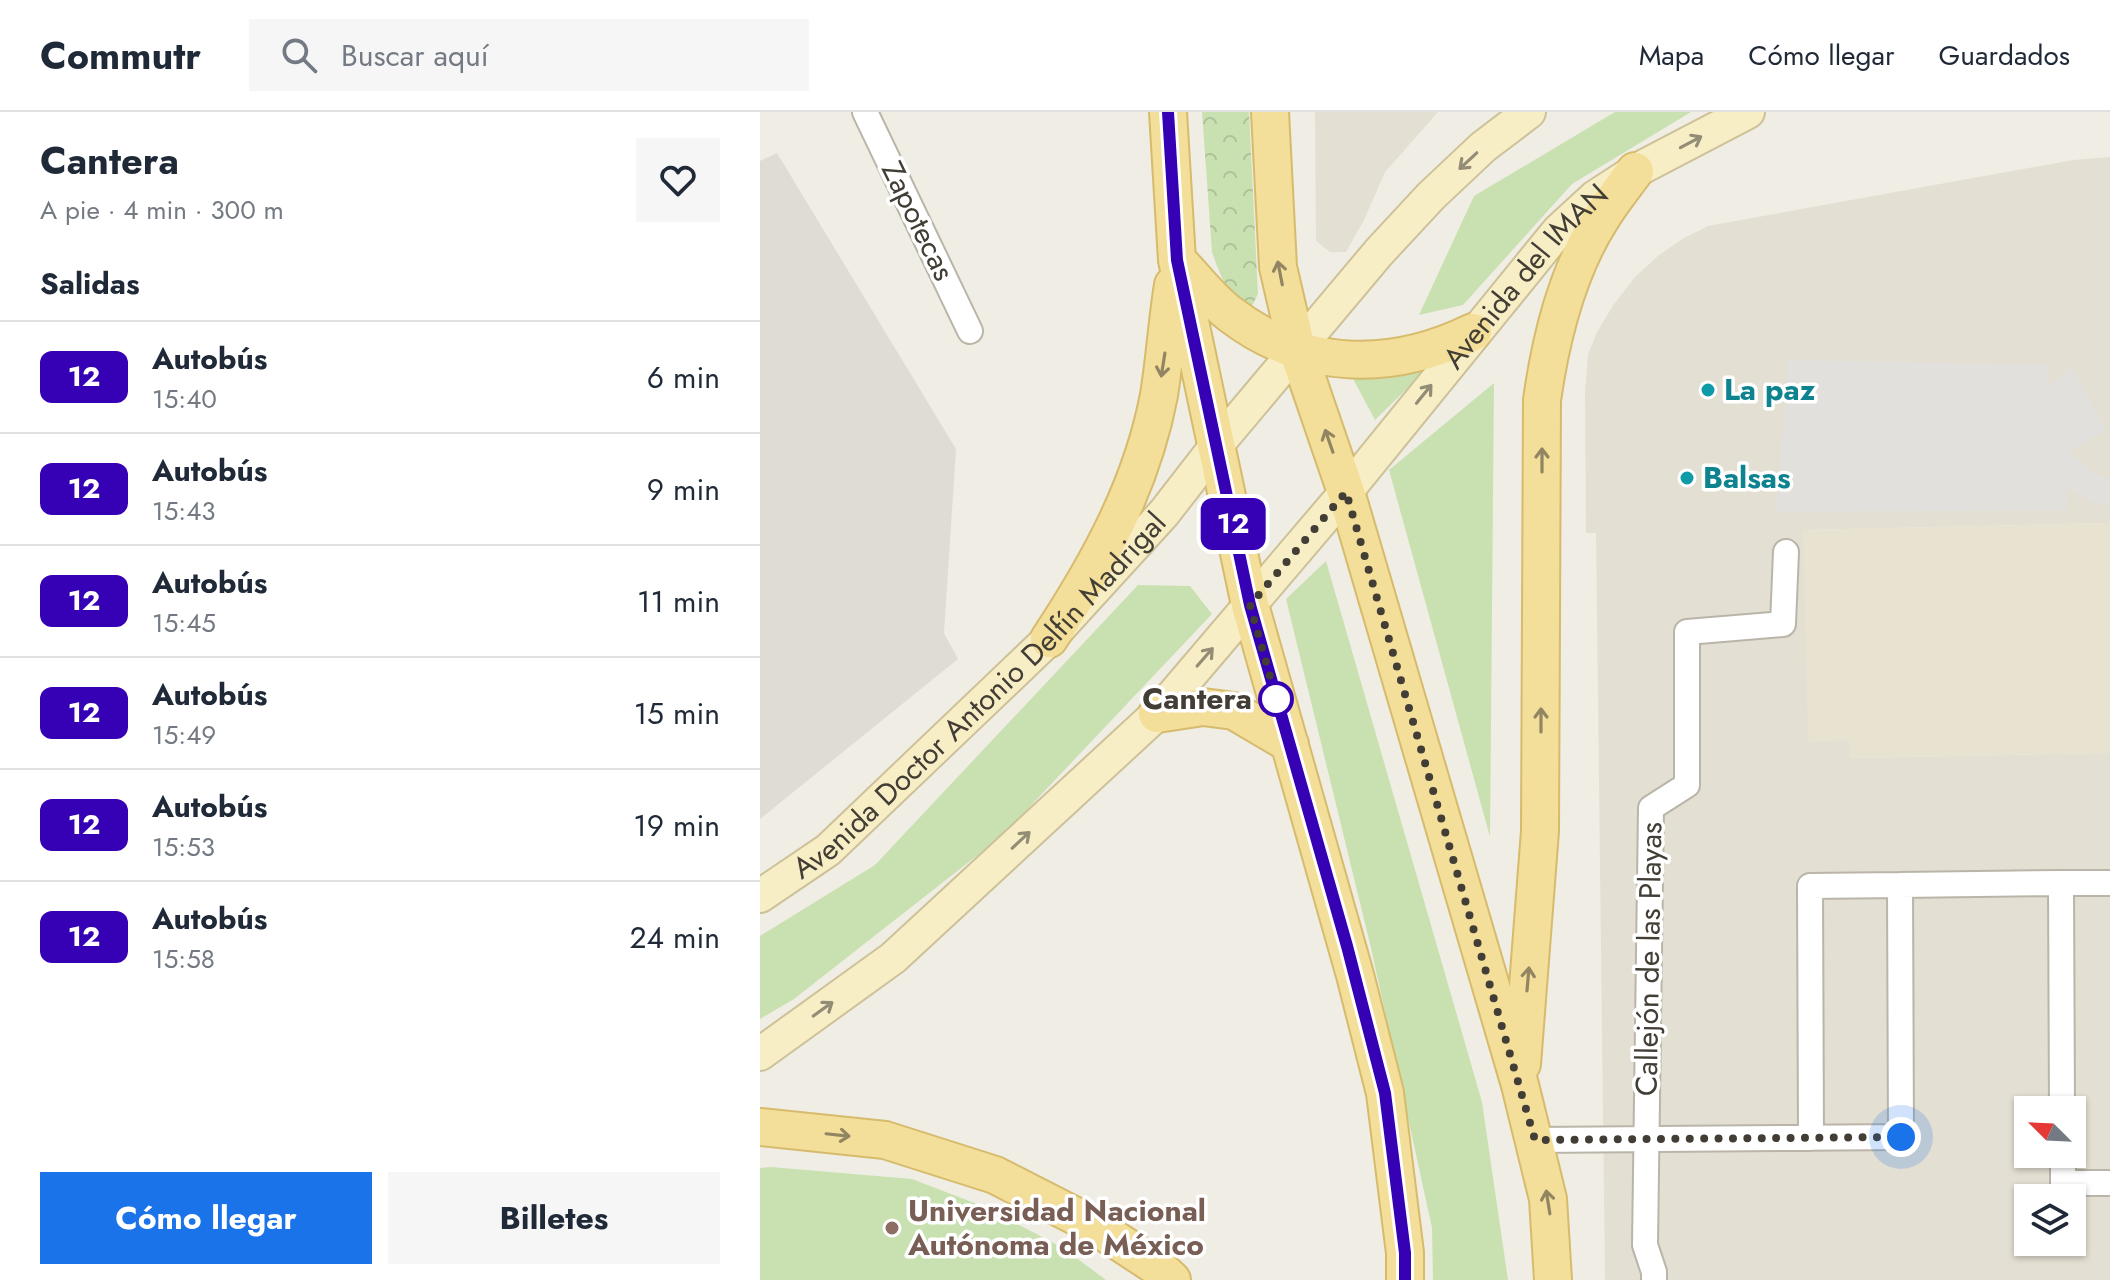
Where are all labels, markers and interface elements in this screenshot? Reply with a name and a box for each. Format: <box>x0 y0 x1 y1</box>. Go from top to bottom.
search box <box>249 19 809 91</box>
text: Commutr <box>40 28 201 83</box>
icon: search <box>277 33 321 77</box>
text: Buscar aquí <box>341 34 489 77</box>
text: Mapa <box>1639 35 1704 76</box>
text: Cómo llegar <box>1748 35 1895 76</box>
text: Guardados <box>1939 35 2070 76</box>
text: Cantera <box>40 133 179 188</box>
one-way arrow <box>1679 133 1702 149</box>
button: heart <box>636 138 720 222</box>
one-way arrow <box>1458 151 1478 170</box>
street label: Zapotecas <box>871 154 966 288</box>
street label: Avenida del IMAN <box>1432 173 1618 378</box>
text: A pie · 4 min · 300 m <box>40 191 284 229</box>
one-way arrow <box>1272 261 1287 287</box>
text: Salidas <box>40 262 140 305</box>
text: Autobús <box>152 337 267 380</box>
one-way arrow <box>1155 352 1170 377</box>
text: 12 <box>68 356 100 397</box>
text: 6 min <box>647 356 720 399</box>
place label: La paz <box>1724 368 1816 411</box>
text: 15:40 <box>152 380 217 418</box>
marker: La paz <box>1699 381 1717 399</box>
one-way arrow <box>1415 384 1433 404</box>
one-way arrow <box>1320 429 1335 454</box>
one-way arrow <box>1534 447 1550 474</box>
text: Autobús <box>152 449 267 492</box>
place label: Balsas <box>1703 456 1791 499</box>
text: 12 <box>68 468 100 509</box>
text: 9 min <box>647 468 720 511</box>
marker: Balsas <box>1678 469 1696 487</box>
text: 15:43 <box>152 492 216 530</box>
line badge: 12 <box>1197 498 1269 550</box>
street label: Avenida Doctor Antonio Delfín Madrigal <box>784 502 1176 889</box>
text: 12 <box>1217 503 1249 544</box>
text: Autobús <box>152 561 267 604</box>
text: 12 <box>68 580 100 621</box>
text: 11 min <box>637 580 720 623</box>
text: 15:45 <box>152 604 216 642</box>
one-way arrow <box>1196 648 1214 668</box>
text: Autobús <box>152 673 267 716</box>
place label: Cantera <box>1142 677 1252 720</box>
marker: Cantera <box>1259 682 1293 716</box>
text: 12 <box>68 692 100 733</box>
text: 15 min <box>634 692 720 735</box>
one-way arrow <box>1533 707 1549 734</box>
text: 15:49 <box>152 716 216 754</box>
text: Autobús <box>152 785 267 828</box>
text: 12 <box>68 804 100 845</box>
text: 19 min <box>633 804 720 847</box>
street label: Callejón de las Playas <box>1625 822 1672 1096</box>
text: 15:53 <box>152 828 215 866</box>
one-way arrow <box>1010 831 1030 850</box>
text: Autobús <box>152 897 267 940</box>
text: 12 <box>68 916 100 957</box>
text: 24 min <box>629 916 720 959</box>
text: 15:58 <box>152 940 215 978</box>
one-way arrow <box>1521 966 1536 993</box>
one-way arrow <box>812 1001 834 1017</box>
north arrow <box>2014 1096 2086 1168</box>
map controls <box>2014 1096 2086 1256</box>
your location <box>1881 1117 1921 1157</box>
one-way arrow <box>824 1128 851 1143</box>
button: Cómo llegar <box>40 1172 372 1264</box>
button: Billetes <box>388 1172 720 1264</box>
button: layers <box>2014 1184 2086 1256</box>
place label: Universidad Nacional Autónoma de México <box>907 1189 1206 1266</box>
one-way arrow <box>1540 1190 1555 1216</box>
marker: Universidad Nacional Autónoma de México <box>883 1219 901 1237</box>

